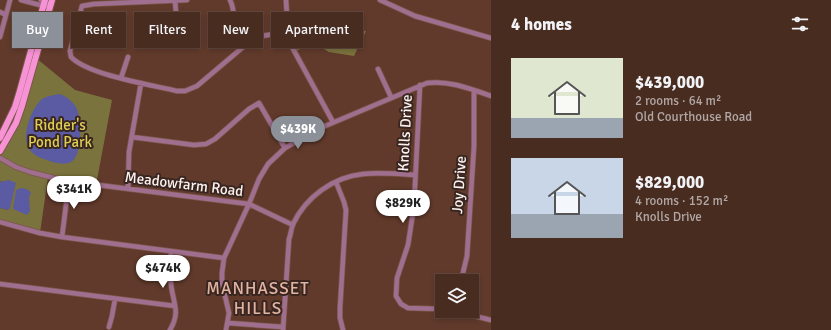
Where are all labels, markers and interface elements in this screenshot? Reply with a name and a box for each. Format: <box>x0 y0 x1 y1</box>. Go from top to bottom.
chip: Buy <box>12 12 63 48</box>
chip: Rent <box>71 12 126 48</box>
chip: Filters <box>134 12 200 48</box>
chip: New <box>208 12 263 48</box>
chip: Apartment <box>271 12 363 48</box>
icon: filters <box>789 13 811 35</box>
text: 4 homes <box>511 14 572 35</box>
text: $439,000 <box>635 72 704 93</box>
icon: home <box>543 74 591 122</box>
text: 2 rooms · 64 m² <box>635 93 721 109</box>
street label: Knolls Drive <box>394 94 416 172</box>
text: Old Courthouse Road <box>635 109 752 125</box>
park label: Ridder's Pond Park <box>28 116 93 151</box>
pin: $439K <box>270 116 326 150</box>
text: $439K <box>280 121 316 137</box>
street label: Joy Drive <box>448 155 470 215</box>
street label: Meadowfarm Road <box>124 168 244 200</box>
text: $829,000 <box>635 172 704 193</box>
icon: home <box>543 174 591 222</box>
pin: $341K <box>46 176 102 210</box>
text: $341K <box>56 181 92 197</box>
pin: $829K <box>375 190 431 224</box>
text: 4 rooms · 152 m² <box>635 193 728 209</box>
text: $829K <box>385 195 421 211</box>
text: Knolls Drive <box>635 209 702 225</box>
pin: $474K <box>135 255 191 289</box>
text: $474K <box>145 260 181 276</box>
map controls <box>435 274 479 318</box>
button: layers <box>435 274 479 318</box>
district label: MANHASSET HILLS <box>206 278 310 319</box>

